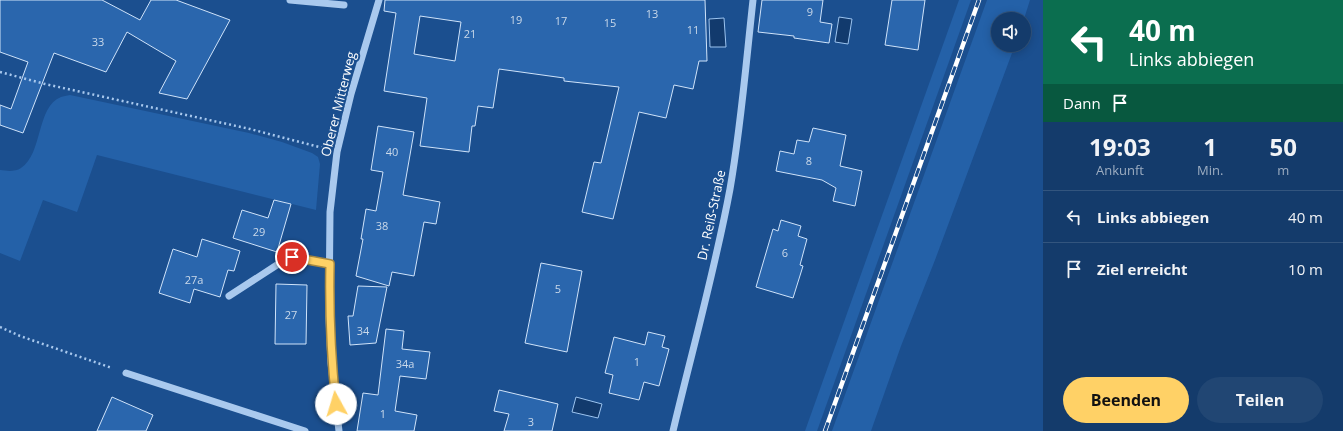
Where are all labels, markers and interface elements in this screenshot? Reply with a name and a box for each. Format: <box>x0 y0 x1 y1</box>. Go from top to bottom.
house number: 9 <box>807 4 813 19</box>
house number: 13 <box>646 6 658 21</box>
text: 40 m <box>1129 11 1196 49</box>
house number: 19 <box>510 12 522 27</box>
map controls <box>991 12 1031 52</box>
button: sound <box>991 12 1031 52</box>
house number: 17 <box>555 13 567 28</box>
house number: 15 <box>604 15 616 30</box>
icon: left <box>1063 16 1115 68</box>
house number: 11 <box>687 22 699 37</box>
house number: 21 <box>464 26 476 41</box>
house number: 33 <box>92 34 104 49</box>
text: Links abbiegen <box>1129 47 1254 71</box>
street label: Oberer Mitterweg <box>316 49 360 159</box>
icon: arrive <box>1109 92 1131 114</box>
text: Dann <box>1063 93 1101 113</box>
text: 19:03 <box>1089 130 1151 163</box>
text: 1 <box>1203 130 1217 163</box>
text: 50 <box>1269 130 1297 163</box>
house number: 40 <box>386 144 398 159</box>
house number: 8 <box>806 153 812 168</box>
text: Ankunft <box>1096 161 1144 179</box>
text: Min. <box>1197 161 1223 179</box>
text: m <box>1277 161 1289 179</box>
street label: Dr. Reiß-Straße <box>693 168 729 262</box>
icon: left <box>1063 206 1085 228</box>
text: Links abbiegen <box>1097 207 1209 227</box>
text: 40 m <box>1288 207 1323 227</box>
house number: 38 <box>376 218 388 233</box>
house number: 29 <box>253 224 265 239</box>
pin <box>275 240 309 274</box>
house number: 6 <box>782 245 788 260</box>
icon: arrive <box>281 246 303 268</box>
icon: arrive <box>1063 258 1085 280</box>
text: Ziel erreicht <box>1097 259 1188 279</box>
text: 10 m <box>1288 259 1323 279</box>
house number: 27a <box>185 272 203 287</box>
house number: 5 <box>555 281 561 296</box>
house number: 27 <box>285 307 297 322</box>
house number: 34 <box>357 323 370 338</box>
house number: 1 <box>634 354 640 369</box>
house number: 34a <box>396 356 414 371</box>
button: Beenden <box>1063 377 1189 423</box>
button: Teilen <box>1197 377 1323 423</box>
position arrow <box>315 383 357 425</box>
house number: 1 <box>380 406 386 421</box>
house number: 3 <box>528 414 534 429</box>

